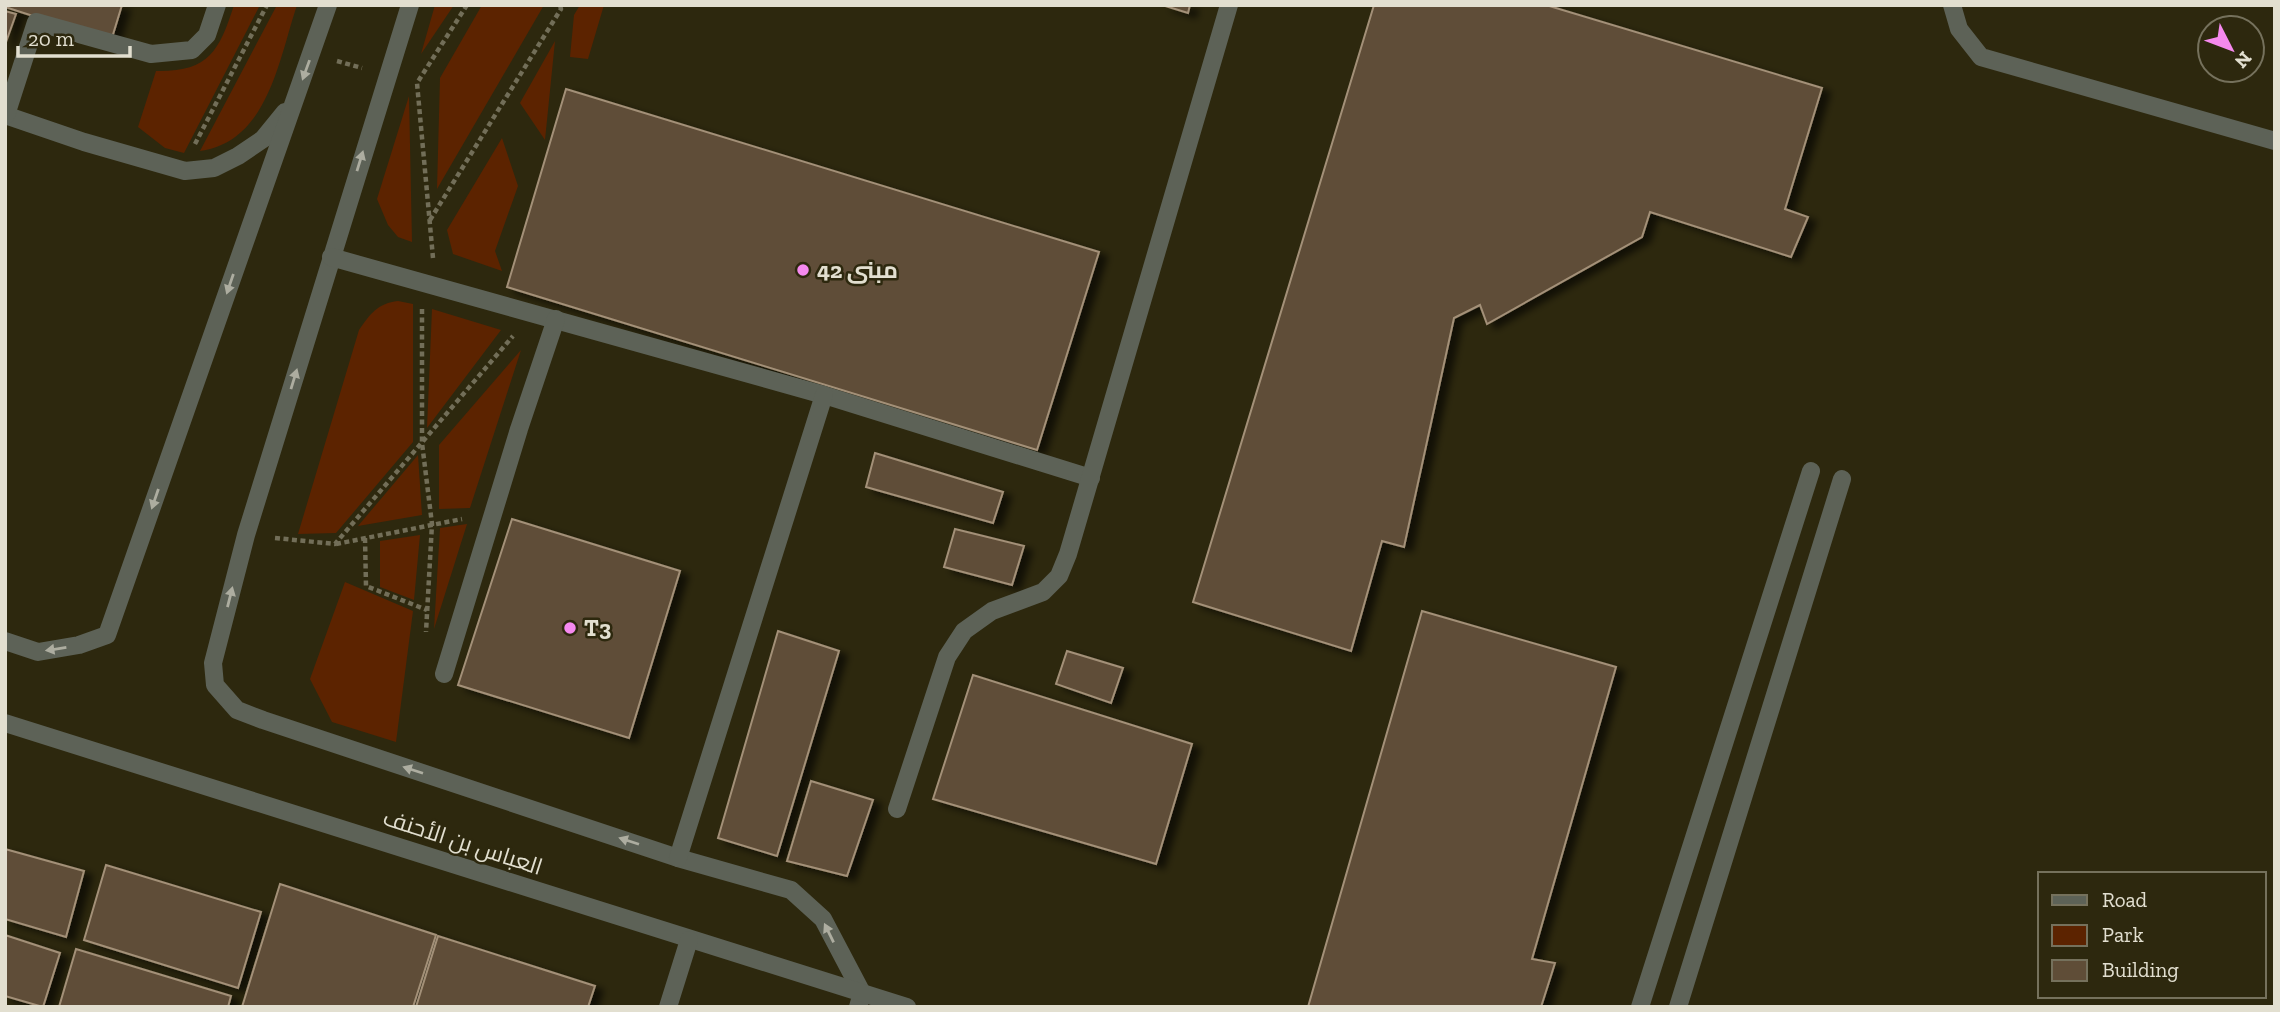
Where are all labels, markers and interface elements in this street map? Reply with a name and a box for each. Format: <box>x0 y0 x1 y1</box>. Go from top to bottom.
scale bar <box>18 14 130 58</box>
north arrow <box>2196 14 2266 84</box>
text: 20 m <box>28 26 74 51</box>
text: N <box>2230 47 2257 73</box>
one-way arrow <box>300 59 311 80</box>
one-way arrow <box>355 151 366 172</box>
place label: مبنى 42 <box>817 256 898 284</box>
marker: مبنى 42 <box>795 262 811 278</box>
one-way arrow <box>224 274 235 295</box>
one-way arrow <box>289 368 299 389</box>
one-way arrow <box>149 488 160 509</box>
one-way arrow <box>225 586 236 608</box>
place label: T3 <box>584 614 611 642</box>
marker: T3 <box>562 620 578 636</box>
one-way arrow <box>45 644 67 655</box>
one-way arrow <box>402 764 423 775</box>
street label: العباس بن الأحنف <box>380 803 546 881</box>
one-way arrow <box>618 835 639 846</box>
legend <box>2038 872 2266 998</box>
text: Road <box>2102 887 2148 912</box>
text: Park <box>2102 922 2144 947</box>
one-way arrow <box>824 923 835 943</box>
text: Building <box>2102 957 2179 982</box>

